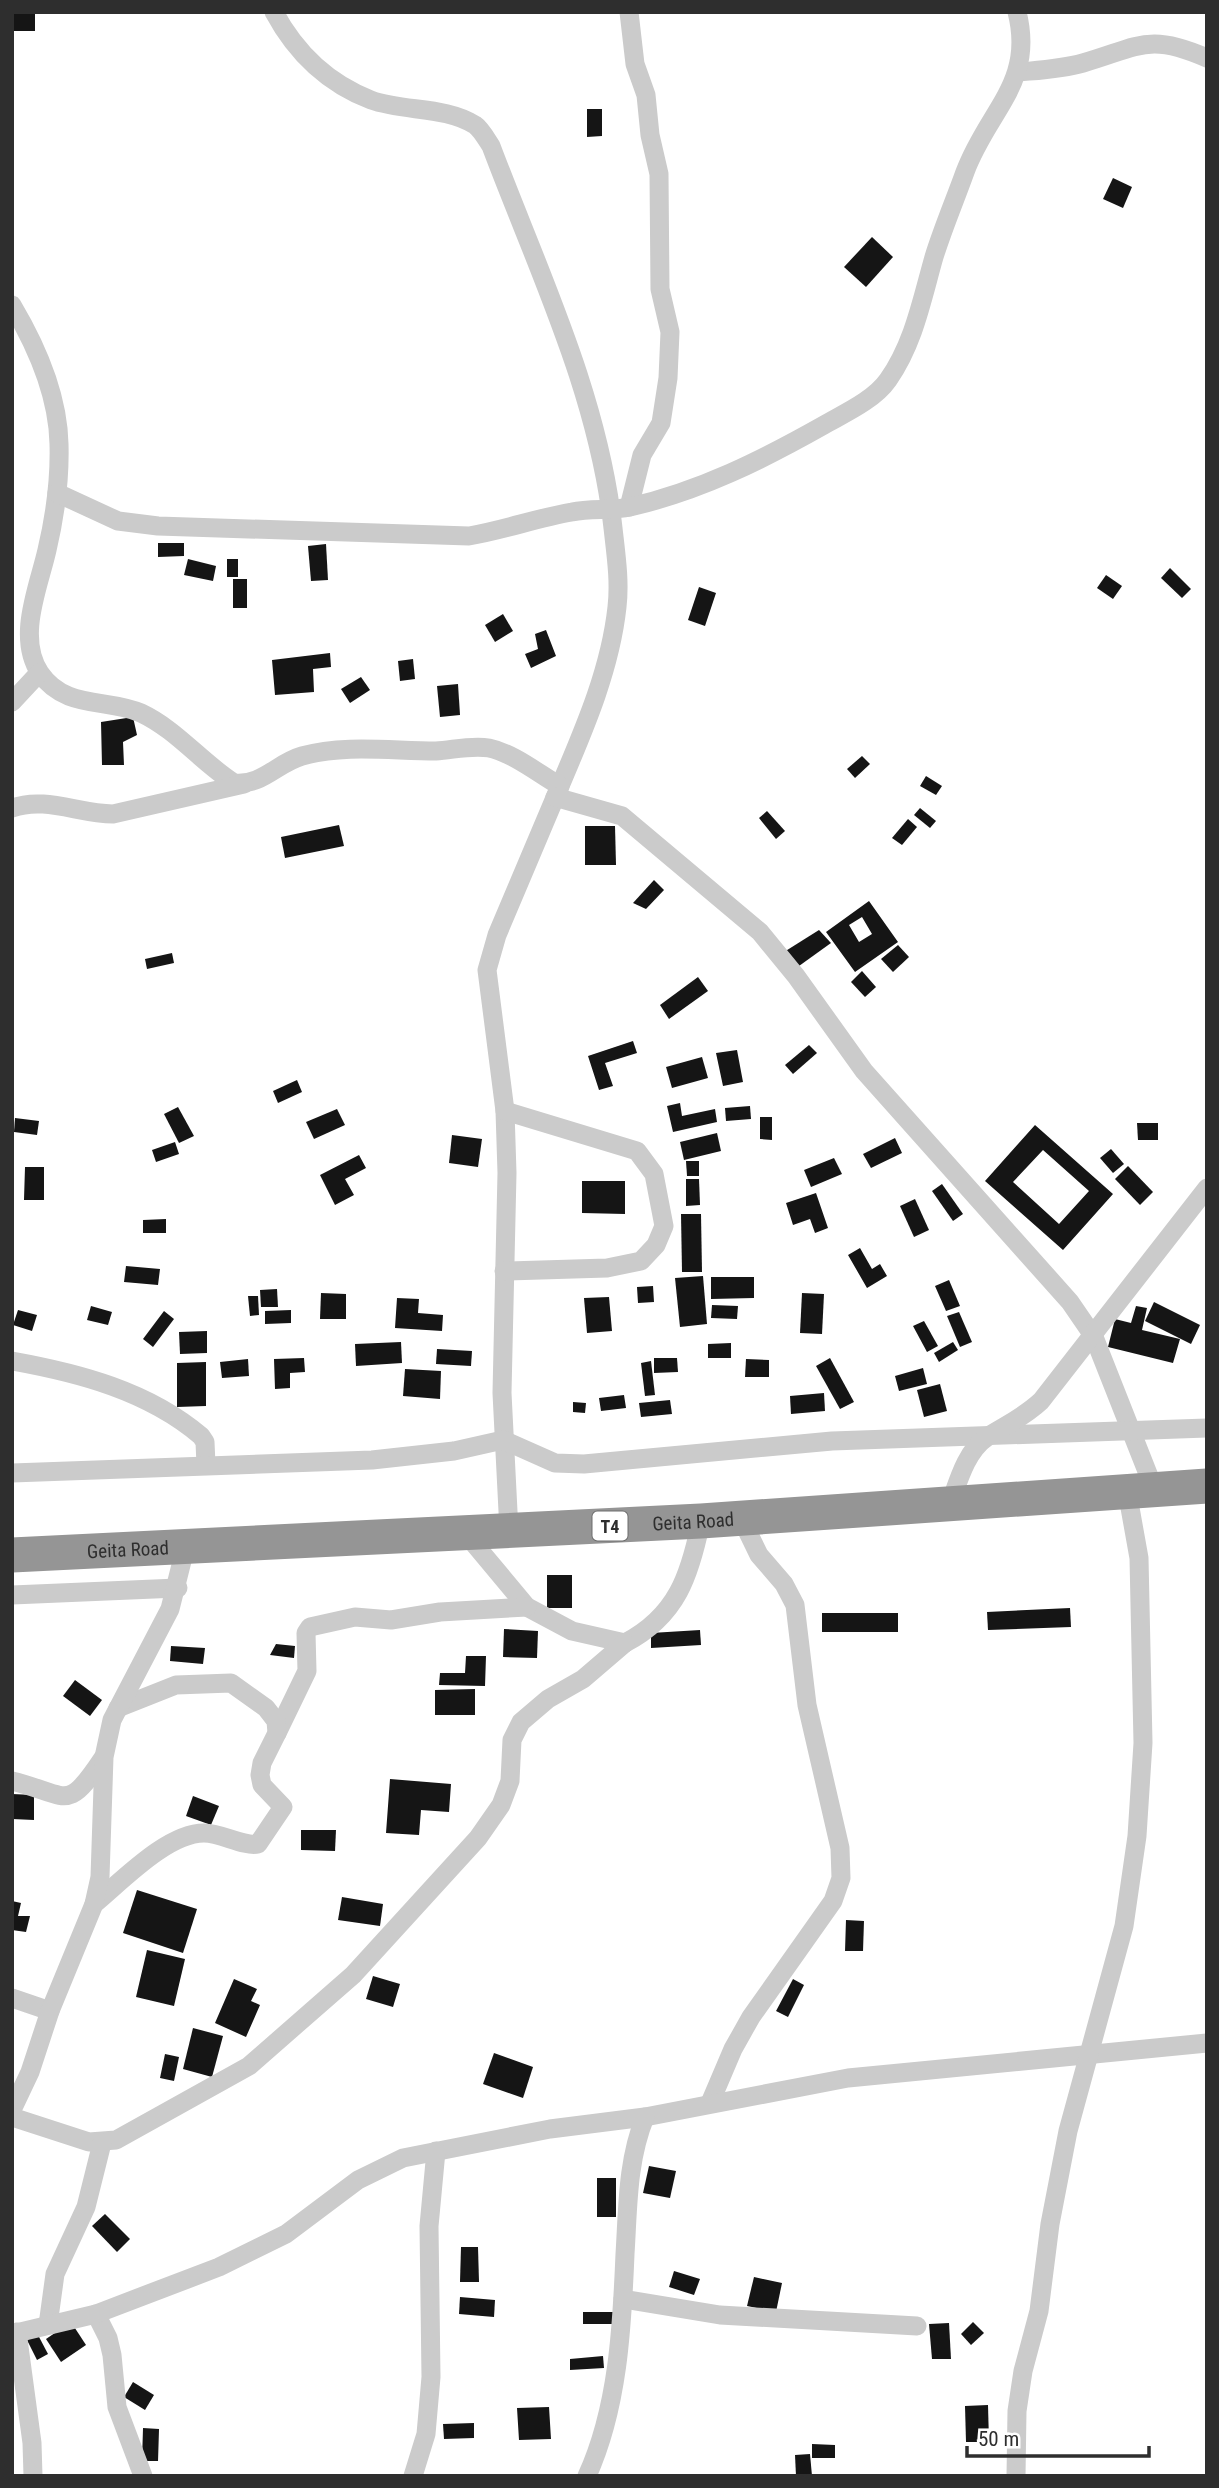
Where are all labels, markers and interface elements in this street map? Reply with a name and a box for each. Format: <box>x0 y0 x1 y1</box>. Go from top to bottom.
street label: Geita Road <box>652 1507 735 1535</box>
road number: T4 <box>592 1512 628 1540</box>
street label: Geita Road <box>86 1536 169 1563</box>
scale bar <box>967 2414 1149 2458</box>
text: 50 m <box>978 2427 1019 2451</box>

